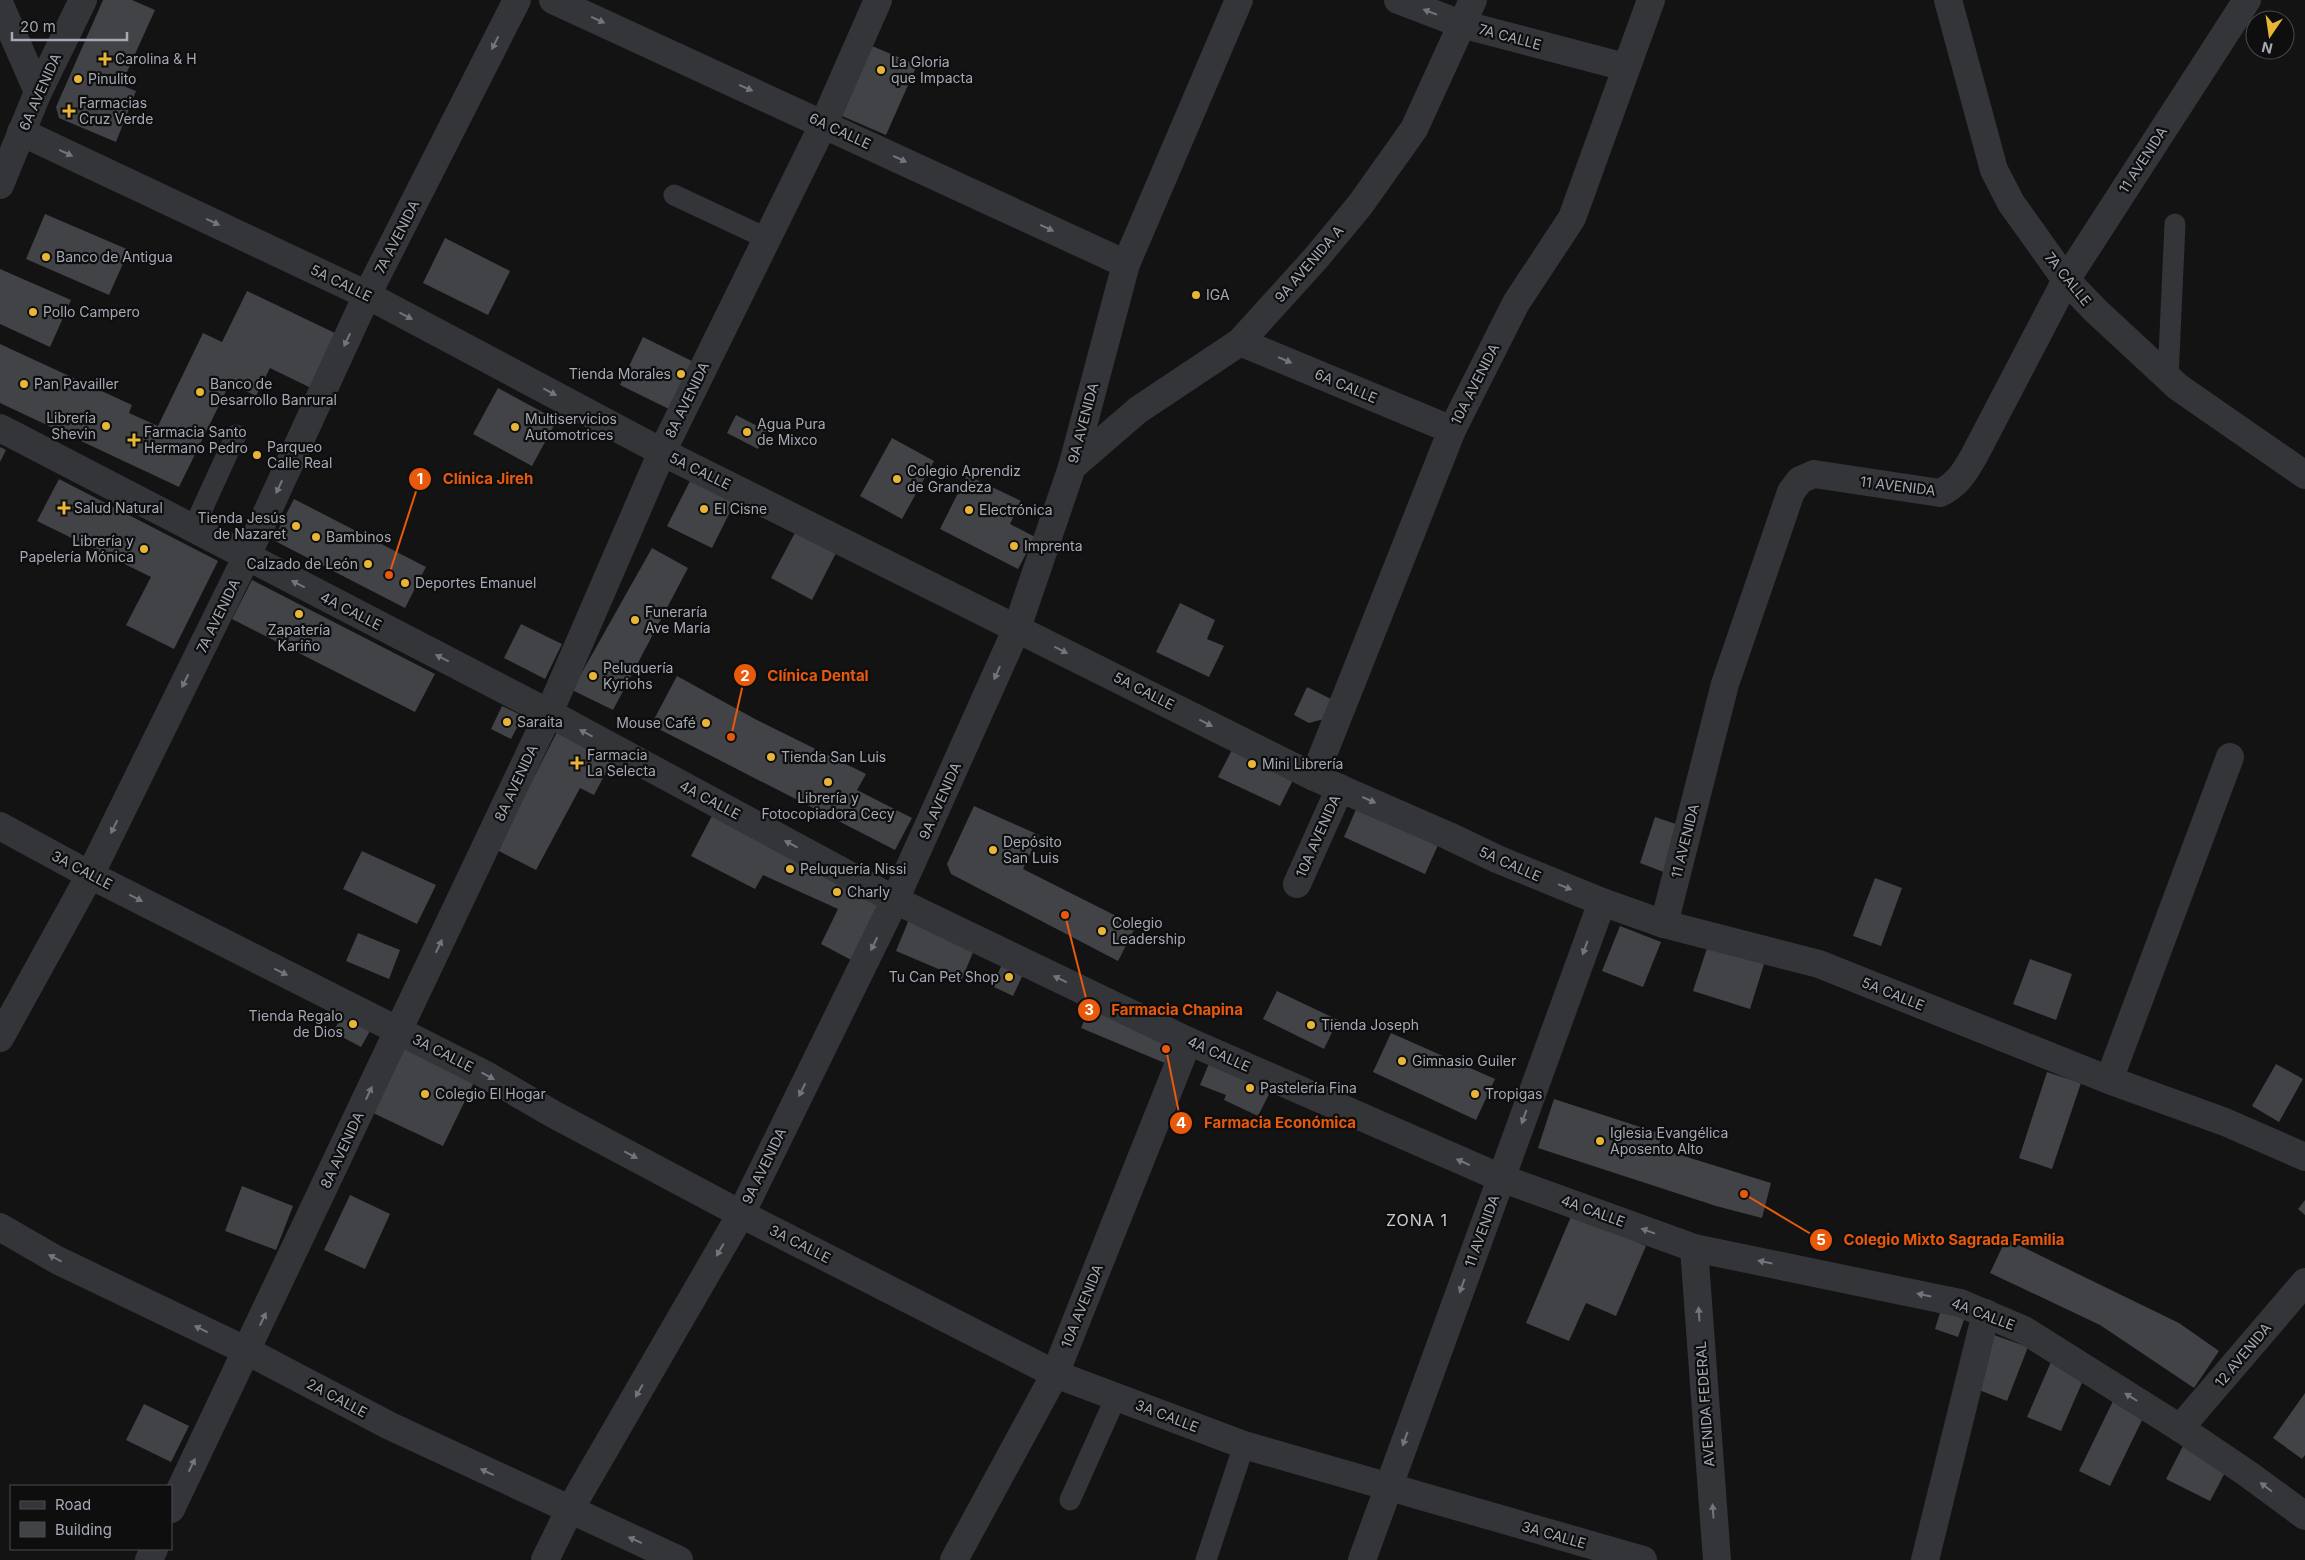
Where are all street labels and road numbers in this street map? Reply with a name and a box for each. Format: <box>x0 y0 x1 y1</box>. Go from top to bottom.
street label: 7A CALLE <box>1477 20 1543 53</box>
street label: 6A AVENIDA <box>15 50 64 133</box>
street label: 6A CALLE <box>807 109 874 152</box>
street label: 11 AVENIDA <box>2115 123 2171 196</box>
street label: 7A AVENIDA <box>371 197 423 276</box>
street label: 9A AVENIDA A <box>1271 222 1347 306</box>
street label: 7A CALLE <box>2042 249 2095 309</box>
street label: 5A CALLE <box>308 260 375 305</box>
street label: 10A AVENIDA <box>1447 340 1502 427</box>
street label: 8A AVENIDA <box>661 359 712 441</box>
street label: 6A CALLE <box>1312 365 1380 406</box>
street label: 9A AVENIDA <box>1064 380 1102 465</box>
street label: 5A CALLE <box>667 448 734 493</box>
street label: 11 AVENIDA <box>1859 472 1937 499</box>
street label: 7A AVENIDA <box>192 576 243 656</box>
street label: 4A CALLE <box>318 588 385 633</box>
street label: 5A CALLE <box>1111 668 1177 713</box>
street label: 8A AVENIDA <box>490 741 541 824</box>
street label: 9A AVENIDA <box>915 759 964 842</box>
street label: 4A CALLE <box>677 776 744 823</box>
street label: 10A AVENIDA <box>1292 792 1343 880</box>
street label: 11 AVENIDA <box>1667 802 1702 880</box>
street label: 5A CALLE <box>1477 842 1544 885</box>
street label: 3A CALLE <box>49 847 115 893</box>
street label: 5A CALLE <box>1859 973 1927 1014</box>
street label: 3A CALLE <box>410 1030 477 1075</box>
street label: 4A CALLE <box>1185 1032 1253 1075</box>
street label: 8A AVENIDA <box>316 1108 367 1191</box>
street label: 9A AVENIDA <box>738 1125 789 1207</box>
street label: 4A CALLE <box>1559 1191 1627 1230</box>
street label: 11 AVENIDA <box>1461 1192 1503 1269</box>
street label: 3A CALLE <box>767 1221 834 1266</box>
street label: 10A AVENIDA <box>1057 1261 1106 1350</box>
street label: 4A CALLE <box>1949 1294 2017 1333</box>
street label: 12 AVENIDA <box>2211 1319 2275 1390</box>
street label: AVENIDA FEDERAL <box>1692 1340 1717 1468</box>
street label: 2A CALLE <box>304 1375 370 1421</box>
street label: 3A CALLE <box>1133 1396 1201 1435</box>
street label: 3A CALLE <box>1520 1517 1588 1552</box>

